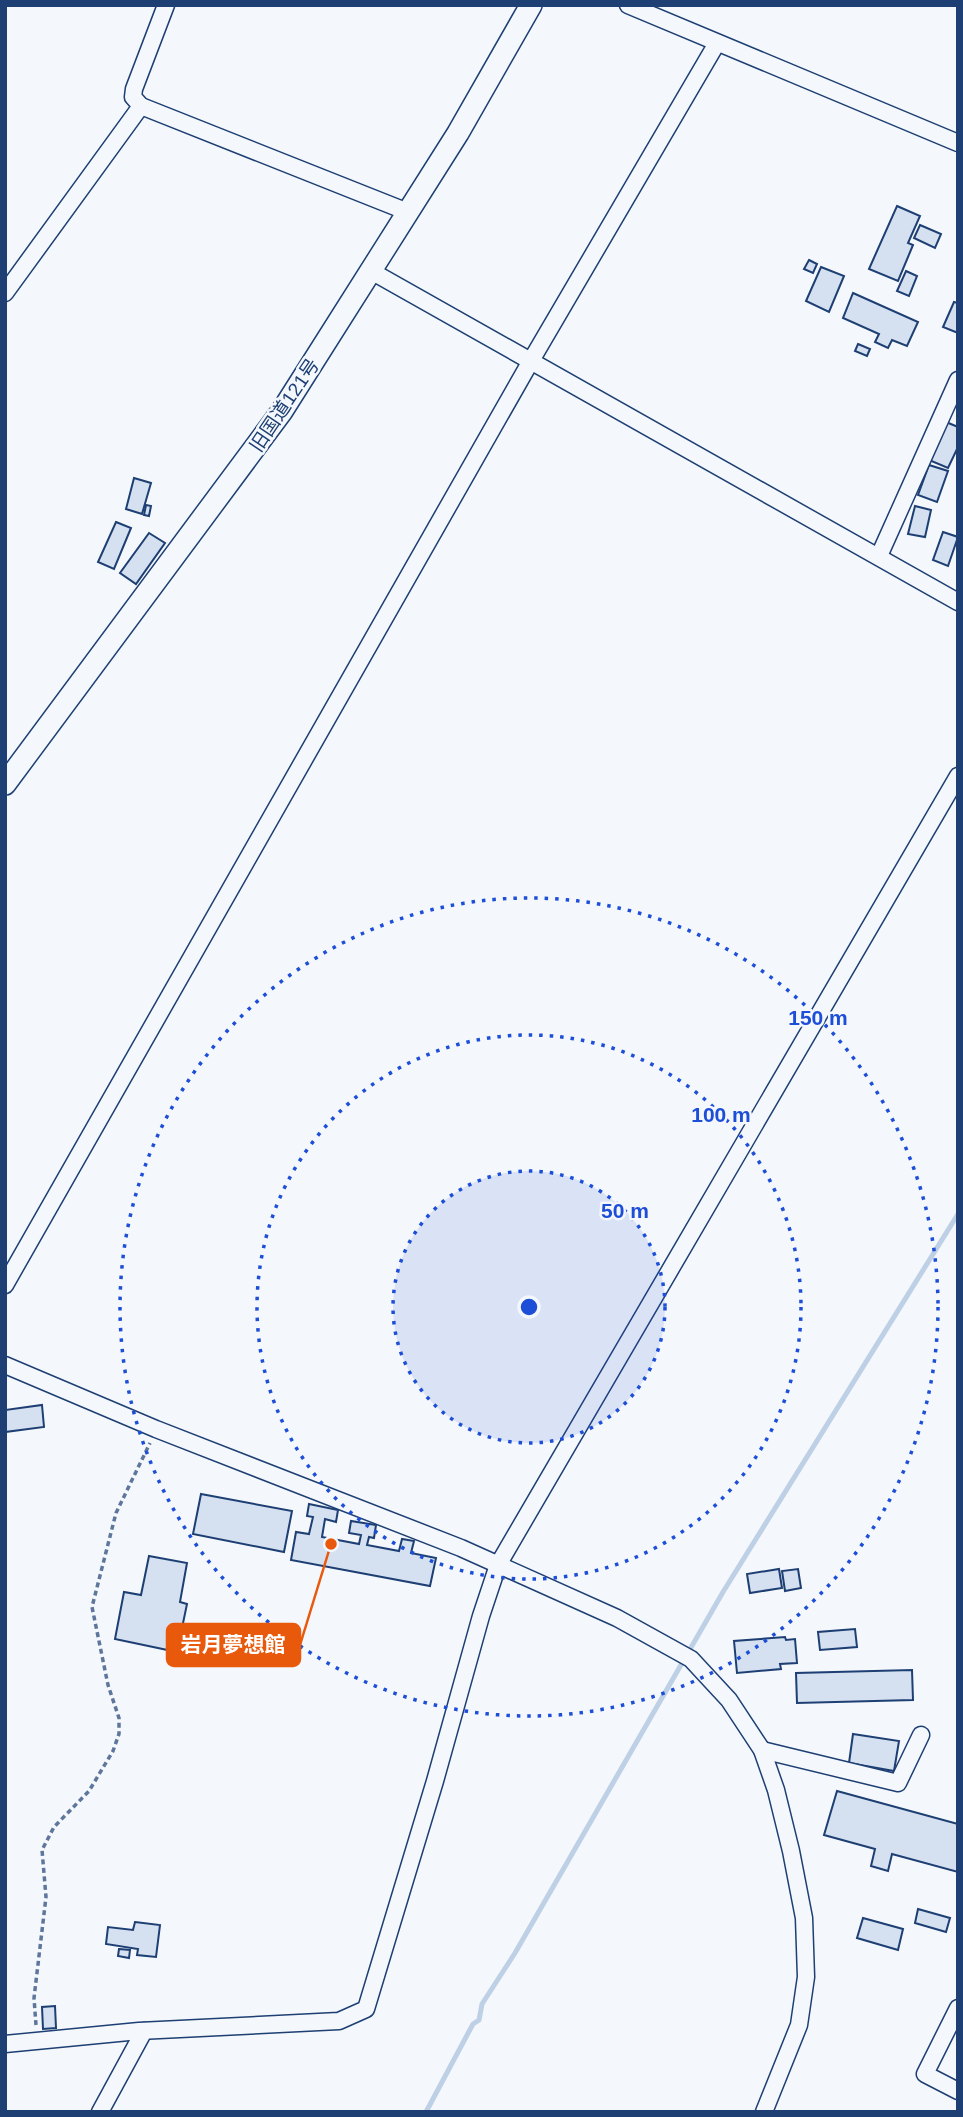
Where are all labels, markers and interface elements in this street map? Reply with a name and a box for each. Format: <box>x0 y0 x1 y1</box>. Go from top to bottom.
street label: 旧国道121号 <box>246 355 323 456</box>
text: 150 m <box>788 1006 848 1029</box>
text: 100 m <box>691 1103 751 1126</box>
text: 50 m <box>601 1199 649 1222</box>
centre of rings <box>517 1295 541 1319</box>
callout: 岩月夢想館 <box>167 1624 300 1666</box>
text: 岩月夢想館 <box>181 1633 286 1656</box>

